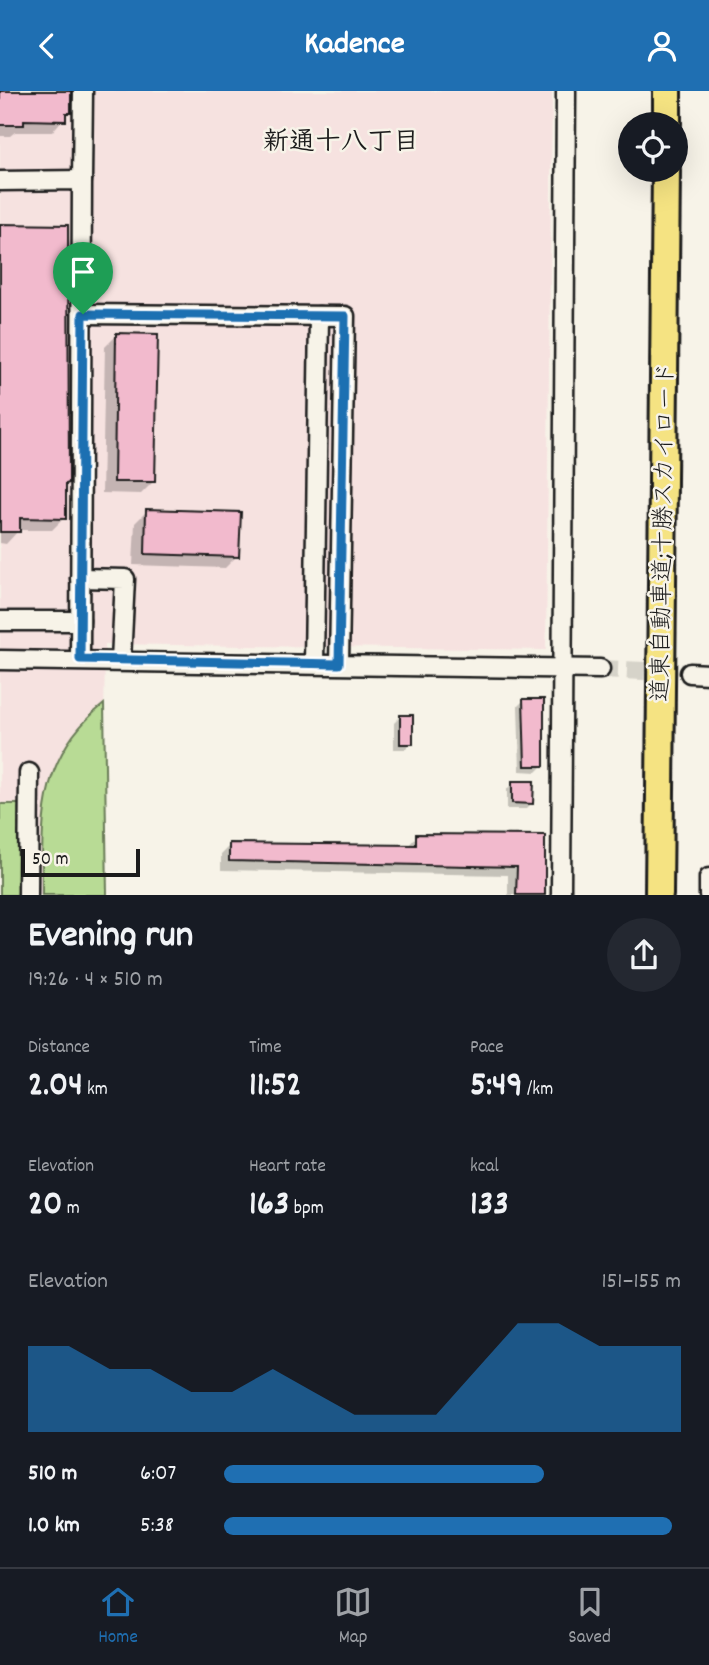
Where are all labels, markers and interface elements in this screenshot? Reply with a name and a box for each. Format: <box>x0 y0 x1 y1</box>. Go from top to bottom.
text: Kadence <box>304 23 405 69</box>
icon: back <box>28 27 66 65</box>
icon: person <box>643 27 681 65</box>
map controls <box>618 112 688 182</box>
button: locate <box>618 112 688 182</box>
district label: 新通十八丁目 <box>263 125 419 162</box>
pin <box>53 242 113 314</box>
icon: arrive <box>64 253 102 291</box>
street label: 道東自動車道;十勝スカイロード <box>645 362 685 702</box>
scale bar <box>21 846 140 878</box>
text: 50 m <box>32 847 69 874</box>
text: Evening run <box>28 910 193 965</box>
button: share <box>607 918 681 992</box>
text: 19:26 · 4 × 510 m <box>28 964 163 997</box>
text: Distance <box>28 1035 90 1062</box>
text: Time <box>249 1035 282 1062</box>
text: Pace <box>470 1035 504 1062</box>
text: 2.04 <box>28 1062 83 1112</box>
text: 11:52 <box>249 1062 302 1112</box>
text: 5:49 <box>470 1062 523 1112</box>
text: km <box>83 1077 108 1104</box>
text: /km <box>523 1077 553 1104</box>
text: Elevation <box>28 1154 94 1181</box>
text: Heart rate <box>249 1154 326 1181</box>
text: kcal <box>470 1154 499 1181</box>
text: 20 <box>28 1181 62 1231</box>
text: 163 <box>249 1181 289 1231</box>
text: 133 <box>470 1181 509 1231</box>
text: m <box>62 1196 80 1223</box>
text: bpm <box>289 1196 324 1223</box>
text: Elevation <box>28 1266 108 1299</box>
text: 151–155 m <box>601 1266 681 1299</box>
text: 510 m <box>28 1458 77 1491</box>
text: 6:07 <box>140 1458 176 1491</box>
text: 1.0 km <box>28 1510 80 1543</box>
text: 5:38 <box>140 1510 174 1543</box>
tab: Home <box>98 1583 138 1652</box>
tab: Map <box>334 1583 372 1652</box>
tab: Saved <box>568 1583 611 1652</box>

